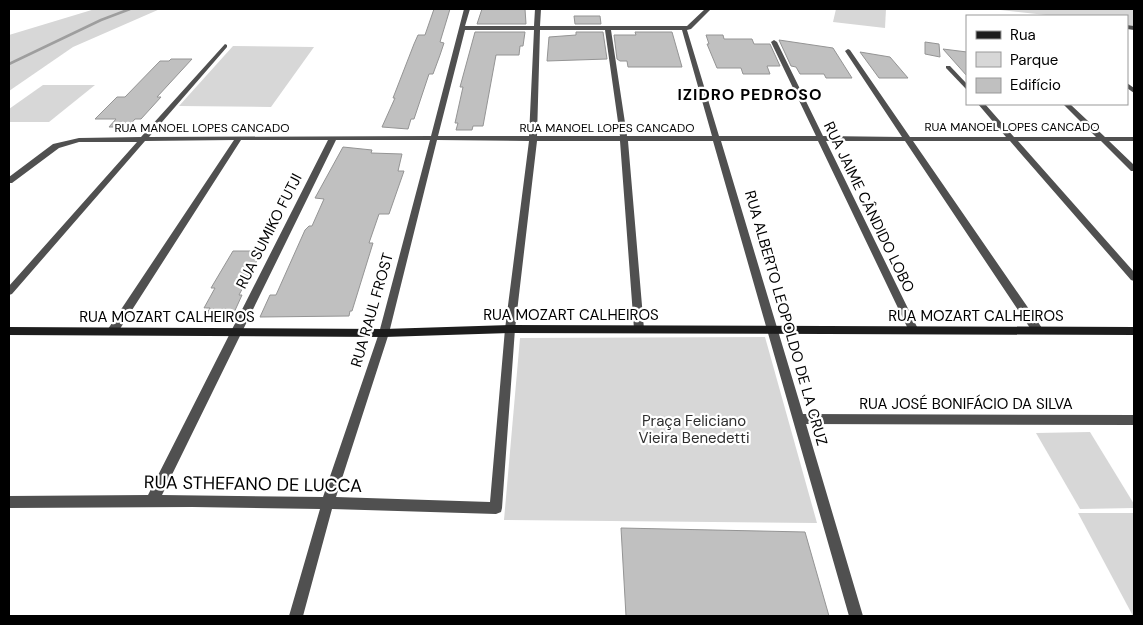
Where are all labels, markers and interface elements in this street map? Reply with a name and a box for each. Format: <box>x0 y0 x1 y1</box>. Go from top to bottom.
legend <box>966 15 1128 105</box>
text: Rua <box>1010 25 1036 45</box>
text: Parque <box>1010 50 1058 70</box>
text: Edifício <box>1010 75 1061 95</box>
district label: IZIDRO PEDROSO <box>678 84 822 105</box>
street label: RUA JAIME CÂNDIDO LOBO <box>819 118 919 296</box>
street label: RUA MANOEL LOPES CANCADO <box>924 119 1100 135</box>
street label: RUA MANOEL LOPES CANCADO <box>114 120 290 136</box>
street label: RUA MANOEL LOPES CANCADO <box>519 120 695 136</box>
street label: RUA SUMIKO FUTJI <box>231 170 307 292</box>
street label: RUA ALBERTO LEOPOLDO DE LA CRUZ <box>740 188 832 448</box>
street label: RUA RAUL FROST <box>346 251 398 369</box>
street label: RUA MOZART CALHEIROS <box>483 305 659 325</box>
street label: RUA MOZART CALHEIROS <box>888 306 1064 326</box>
street label: RUA MOZART CALHEIROS <box>79 307 255 327</box>
street label: RUA JOSÉ BONIFÁCIO DA SILVA <box>859 394 1073 414</box>
park label: Praça Feliciano Vieira Benedetti <box>638 411 750 448</box>
street label: RUA STHEFANO DE LUCCA <box>144 470 362 498</box>

